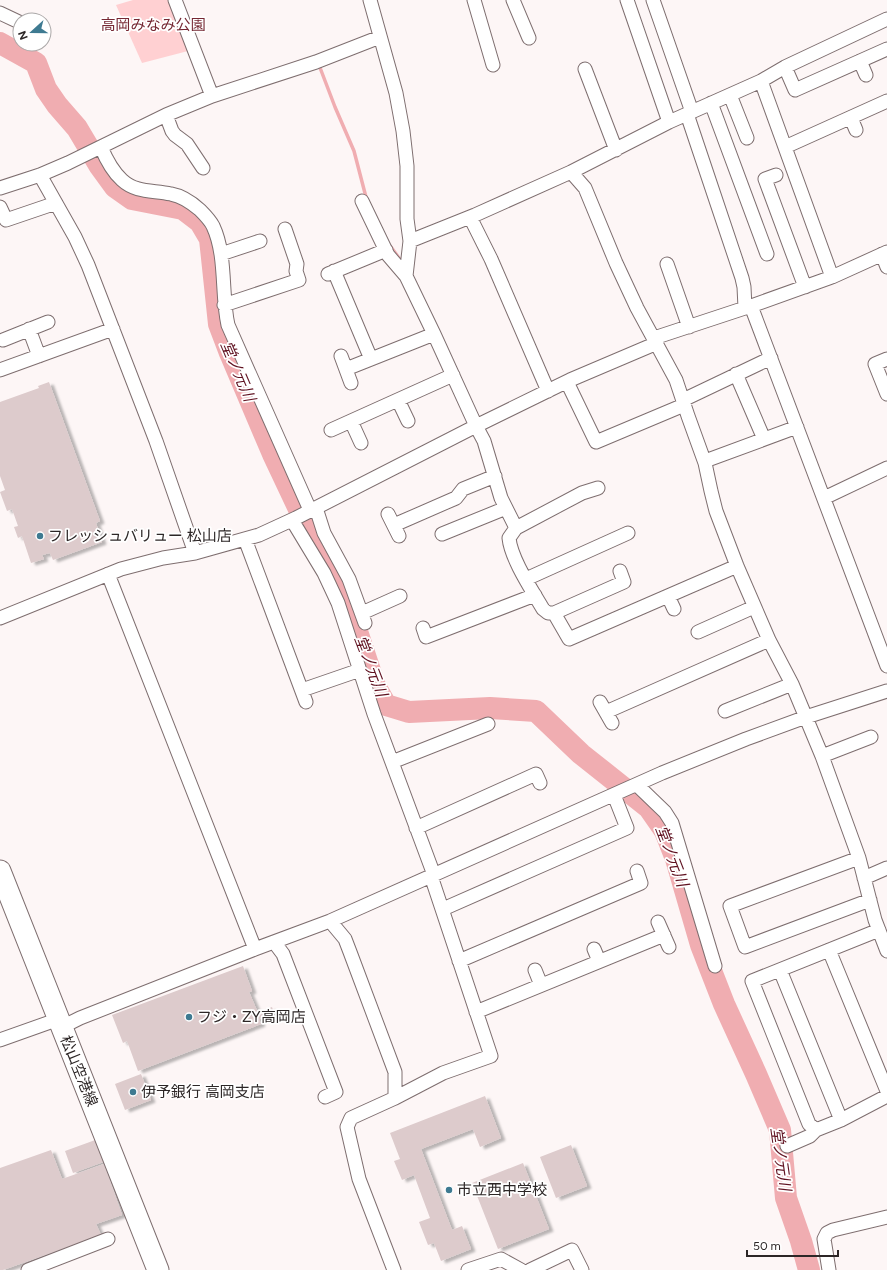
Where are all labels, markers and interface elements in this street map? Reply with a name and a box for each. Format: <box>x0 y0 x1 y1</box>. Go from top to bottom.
north arrow <box>12 12 52 52</box>
park label: 高岡みなみ公園 <box>100 16 206 34</box>
text: N <box>16 29 31 42</box>
water label: 堂ノ元川 <box>217 338 260 406</box>
place label: フレッシュバリュー 松山店 <box>48 527 232 545</box>
marker: フレッシュバリュー 松山店 <box>35 531 45 541</box>
water label: 堂ノ元川 <box>351 633 392 701</box>
water label: 堂ノ元川 <box>652 823 693 891</box>
place label: フジ・ZY高岡店 <box>197 1008 306 1026</box>
marker: フジ・ZY高岡店 <box>184 1012 194 1022</box>
street label: 松山空港線 <box>57 1033 101 1109</box>
place label: 伊予銀行 高岡支店 <box>141 1083 265 1101</box>
marker: 伊予銀行 高岡支店 <box>128 1087 138 1097</box>
water label: 堂ノ元川 <box>767 1126 795 1194</box>
place label: 市立西中学校 <box>457 1181 547 1199</box>
marker: 市立西中学校 <box>444 1185 454 1195</box>
scale bar <box>747 1232 838 1258</box>
text: 50 m <box>753 1239 781 1253</box>

